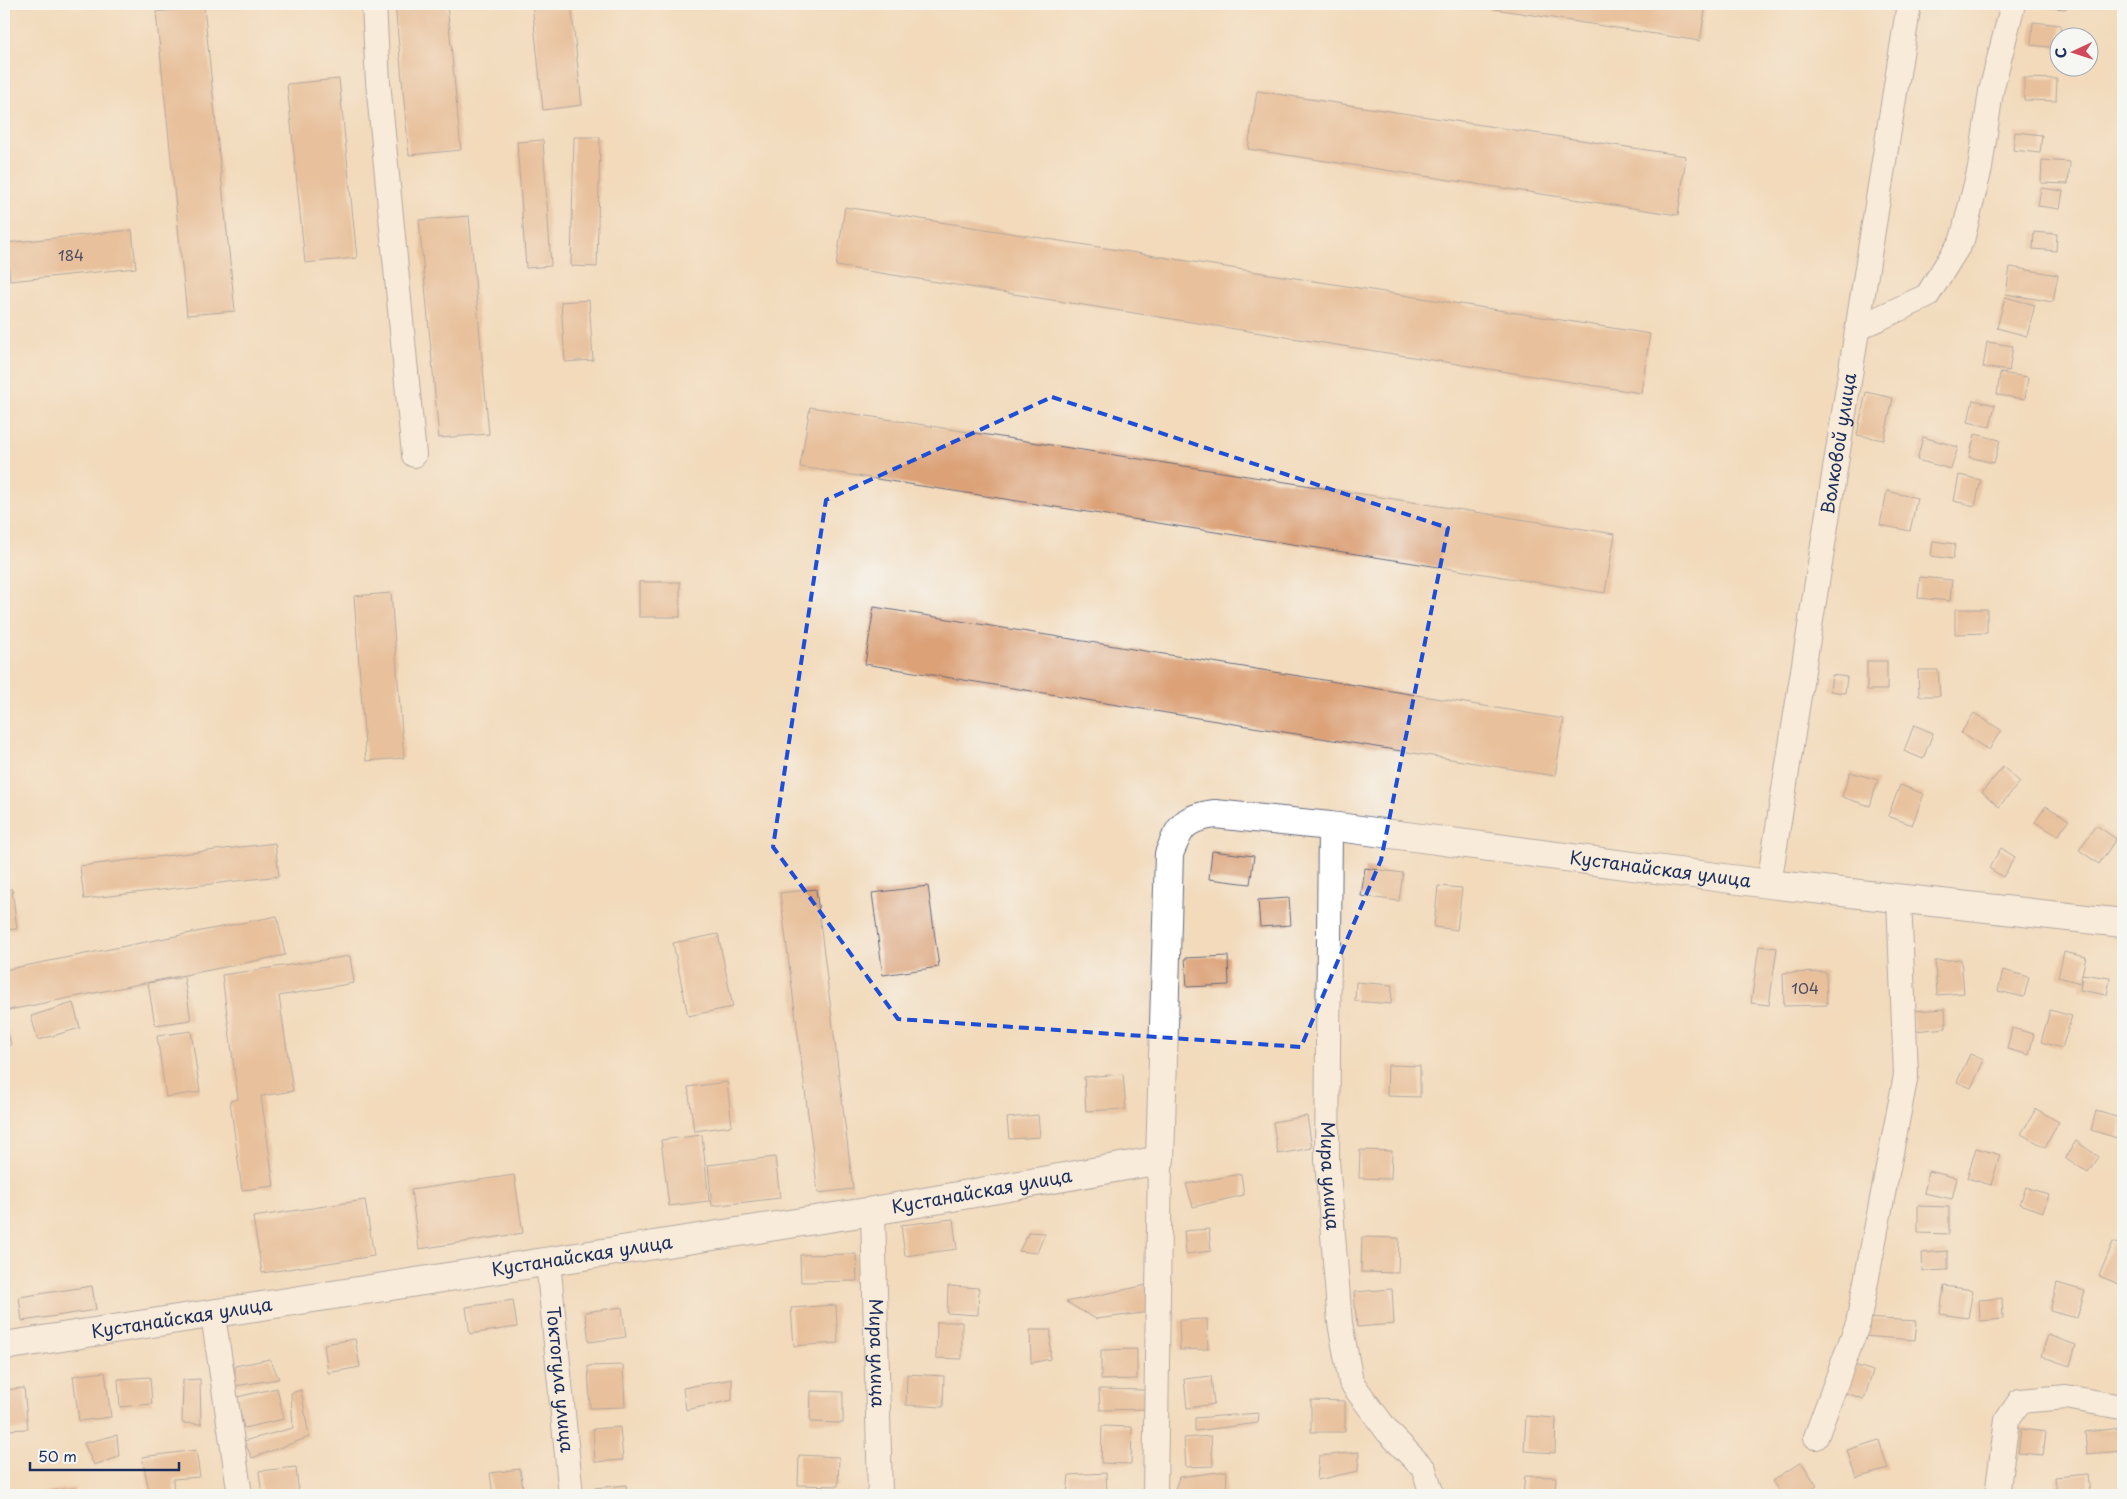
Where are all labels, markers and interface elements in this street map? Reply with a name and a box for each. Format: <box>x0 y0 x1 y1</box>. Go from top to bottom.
north arrow <box>2050 28 2100 78</box>
text: С <box>2050 47 2071 59</box>
house number: 184 <box>58 243 84 266</box>
street label: Волковой улица <box>1813 370 1862 516</box>
street label: Кустанайская улица <box>1568 843 1754 894</box>
house number: 104 <box>1791 976 1819 999</box>
street label: Мира улица <box>1315 1121 1348 1232</box>
street label: Кустанайская улица <box>889 1161 1075 1219</box>
street label: Кустанайская улица <box>490 1227 675 1282</box>
street label: Кустанайская улица <box>89 1289 275 1344</box>
street label: Мира улица <box>863 1298 893 1408</box>
street label: Токтогула улица <box>540 1305 582 1454</box>
scale bar <box>30 1439 179 1471</box>
text: 50 m <box>38 1444 77 1467</box>

